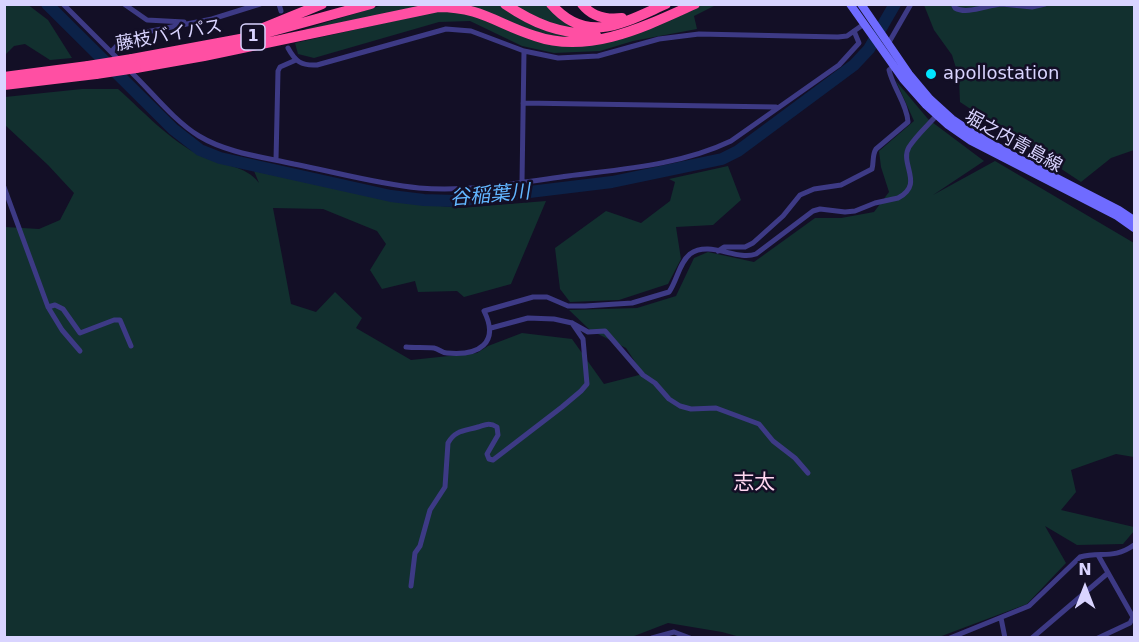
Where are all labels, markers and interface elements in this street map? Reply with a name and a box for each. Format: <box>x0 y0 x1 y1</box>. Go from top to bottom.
street label: 藤枝バイパス <box>114 16 224 56</box>
road number: 1 <box>241 24 265 50</box>
place label: apollostation <box>943 63 1059 85</box>
marker: apollostation <box>924 67 938 81</box>
street label: 堀之内青島線 <box>961 106 1065 178</box>
water label: 谷稲葉川 <box>449 181 531 211</box>
district label: 志太 <box>733 471 775 497</box>
north arrow <box>1055 558 1115 618</box>
text: N <box>1078 560 1092 579</box>

